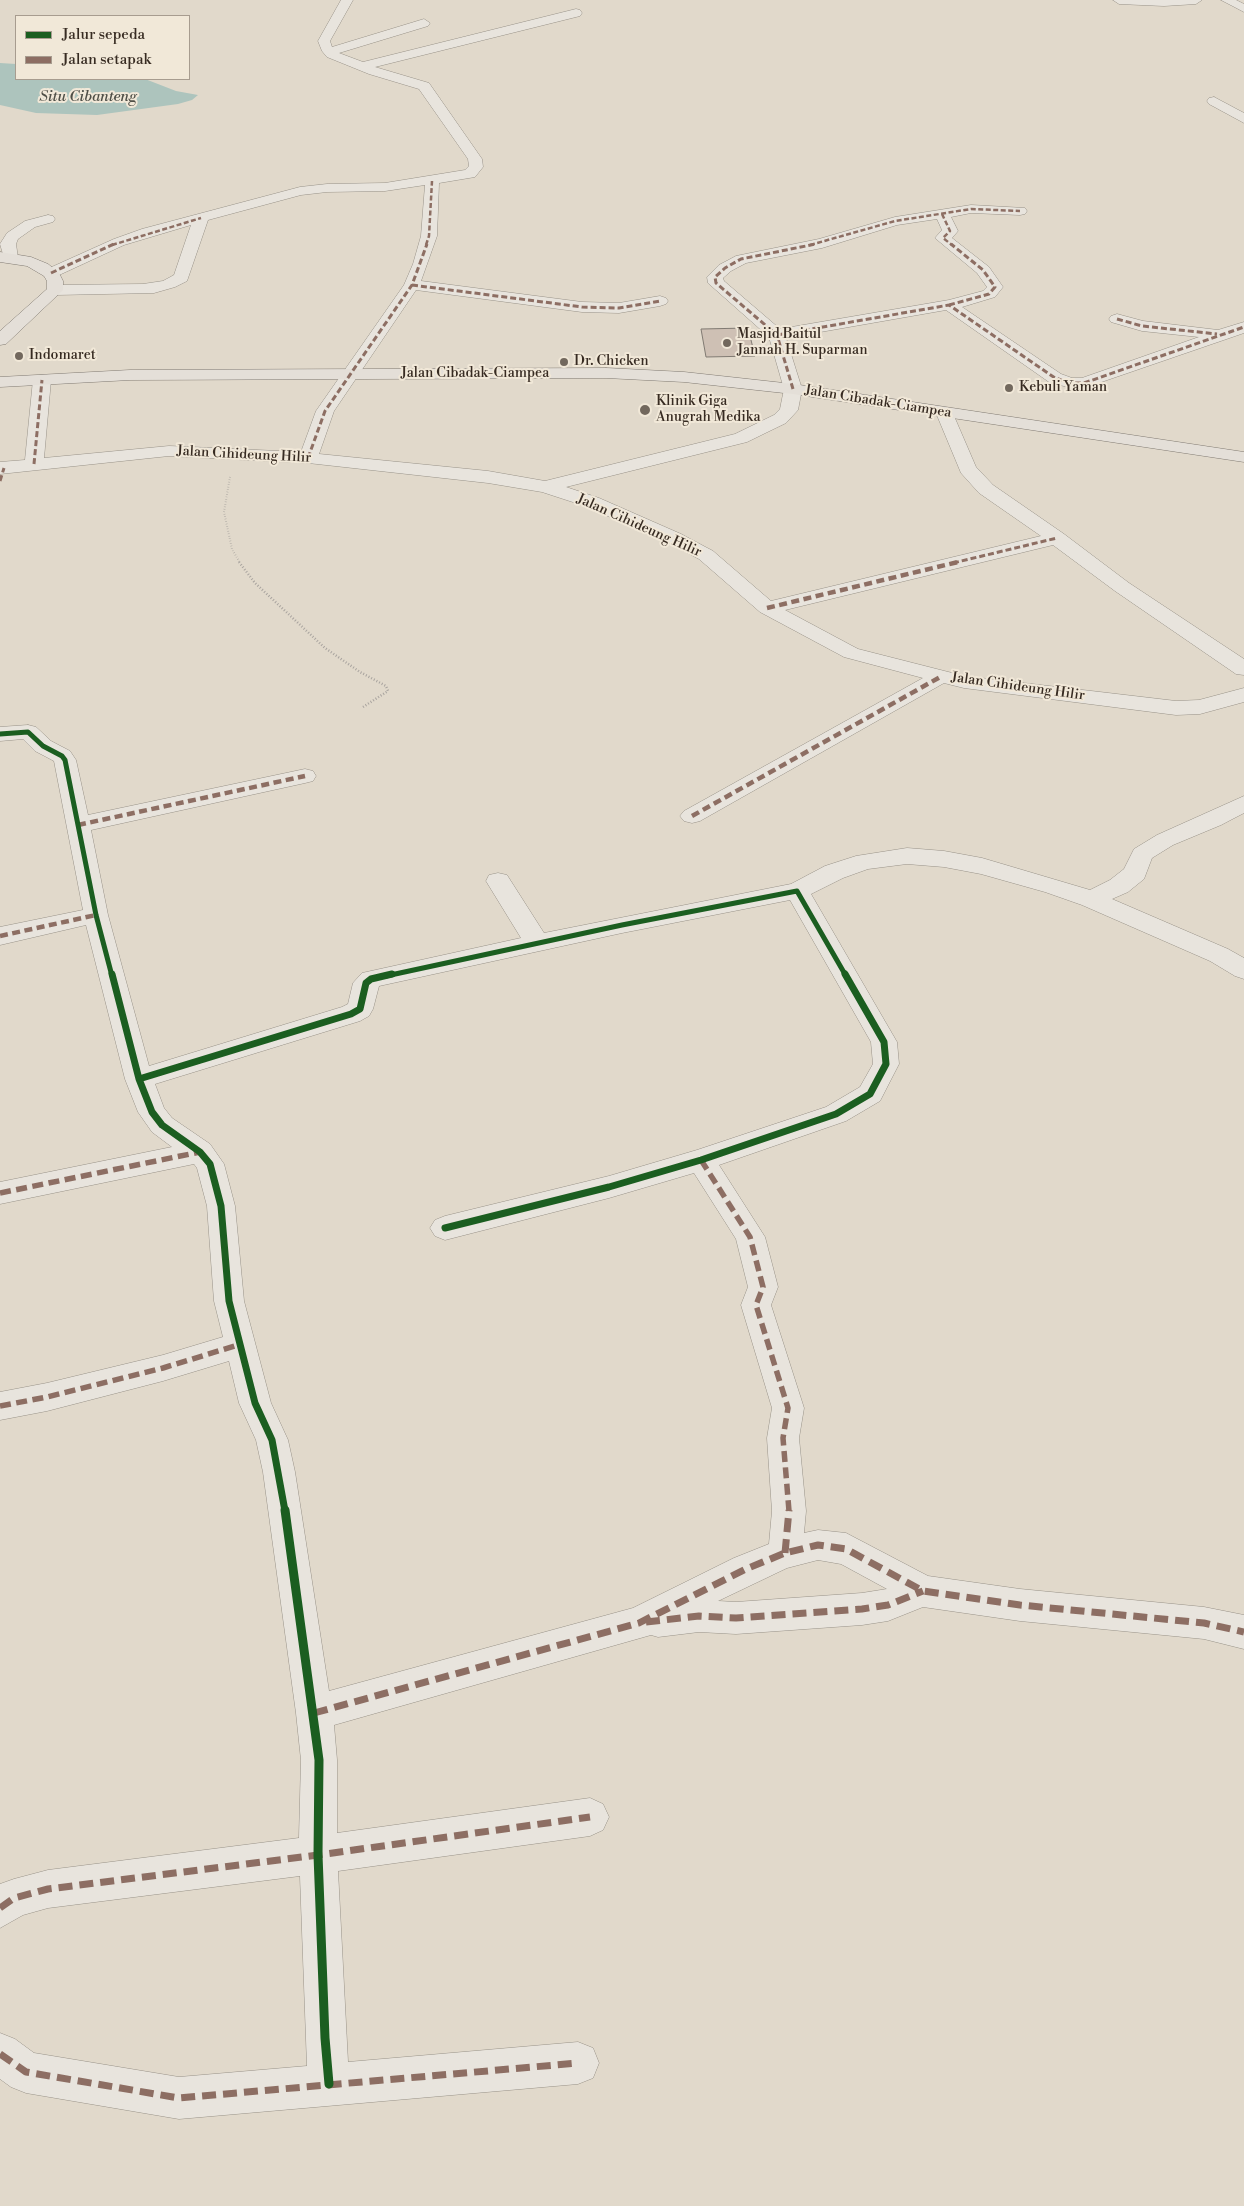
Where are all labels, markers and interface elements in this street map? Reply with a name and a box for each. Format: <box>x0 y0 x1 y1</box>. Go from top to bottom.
legend <box>15 15 190 80</box>
text: Jalur sepeda <box>62 25 145 44</box>
text: Jalan setapak <box>62 50 151 69</box>
water label: Situ Cibanteng <box>39 88 137 106</box>
place label: Masjid Baitul Jannah H. Suparman <box>737 327 867 360</box>
marker: Masjid Baitul Jannah H. Suparman <box>721 337 733 349</box>
place label: Indomaret <box>29 348 96 364</box>
marker: Indomaret <box>13 350 25 362</box>
place label: Dr. Chicken <box>574 354 649 370</box>
marker: Dr. Chicken <box>558 356 570 368</box>
street label: Jalan Cibadak-Ciampea <box>401 366 549 382</box>
place label: Kebuli Yaman <box>1019 380 1107 396</box>
street label: Jalan Cibadak-Ciampea <box>803 382 953 422</box>
marker: Kebuli Yaman <box>1003 382 1015 394</box>
place label: Klinik Giga Anugrah Medika <box>656 394 761 427</box>
marker: Klinik Giga Anugrah Medika <box>638 403 652 417</box>
street label: Jalan Cihideung Hilir <box>176 443 312 467</box>
street label: Jalan Cihideung Hilir <box>574 491 704 561</box>
street label: Jalan Cihideung Hilir <box>950 669 1086 705</box>

